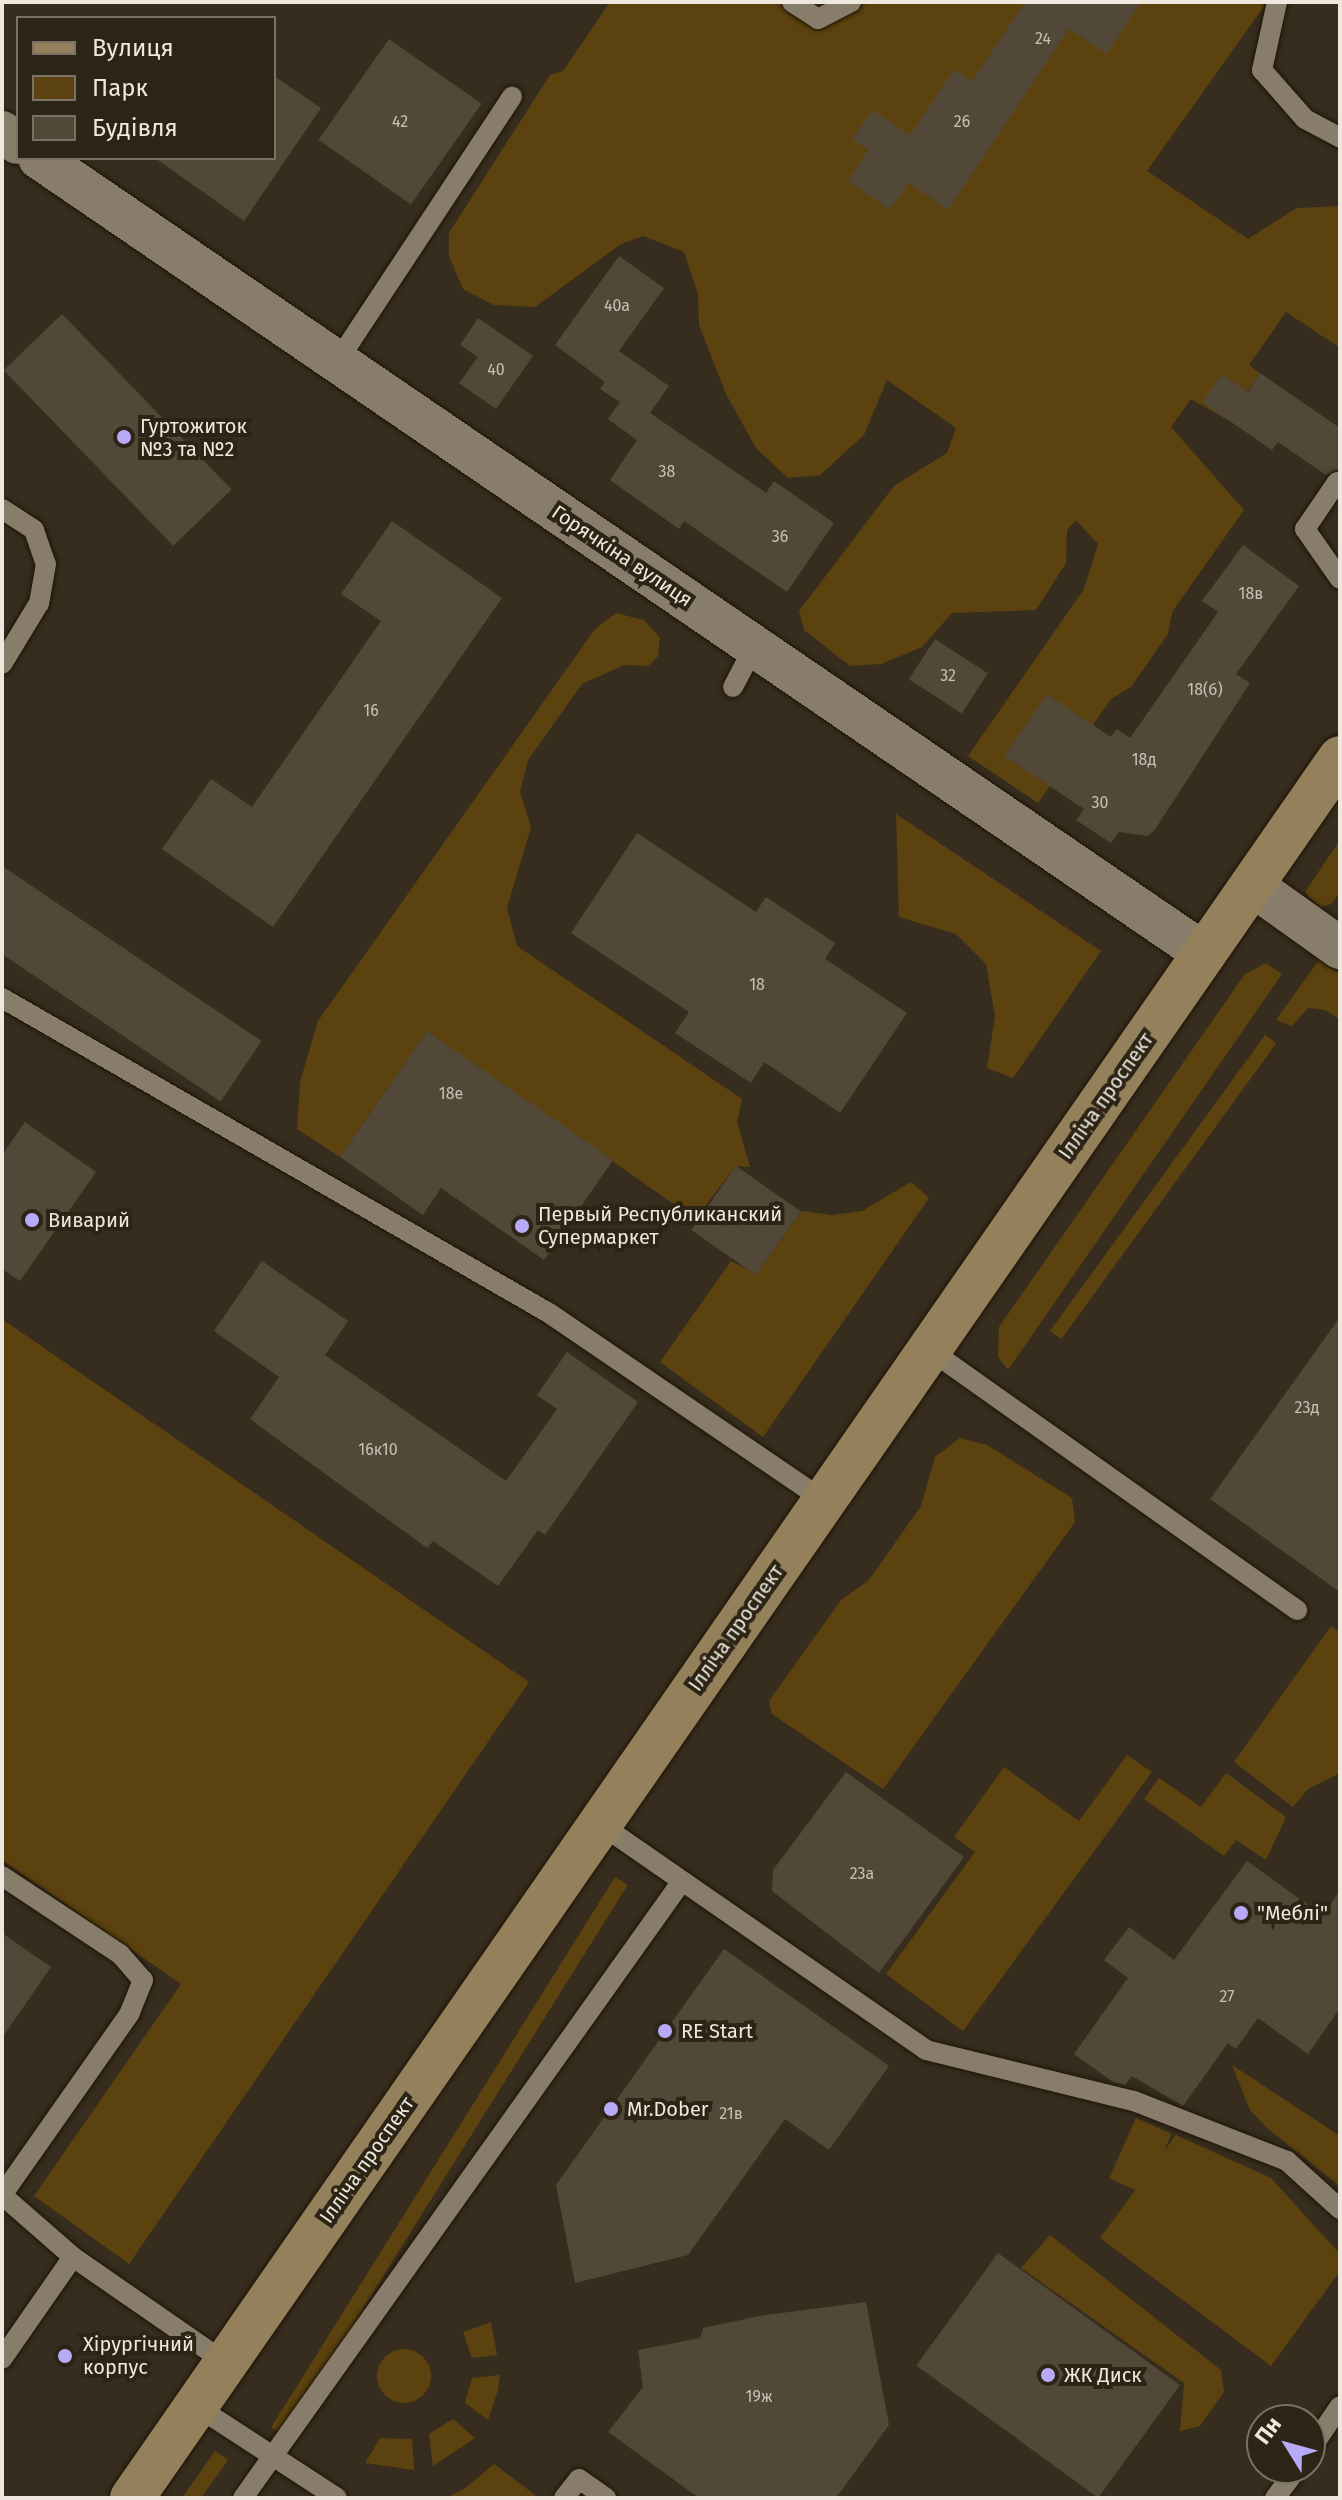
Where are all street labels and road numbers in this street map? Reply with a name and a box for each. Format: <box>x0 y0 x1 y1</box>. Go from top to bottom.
street label: Горячкіна вулиця <box>547 500 697 612</box>
street label: Ілліча проспект <box>1053 1028 1159 1164</box>
street label: Ілліча проспект <box>683 1560 789 1696</box>
street label: Ілліча проспект <box>314 2092 420 2228</box>

